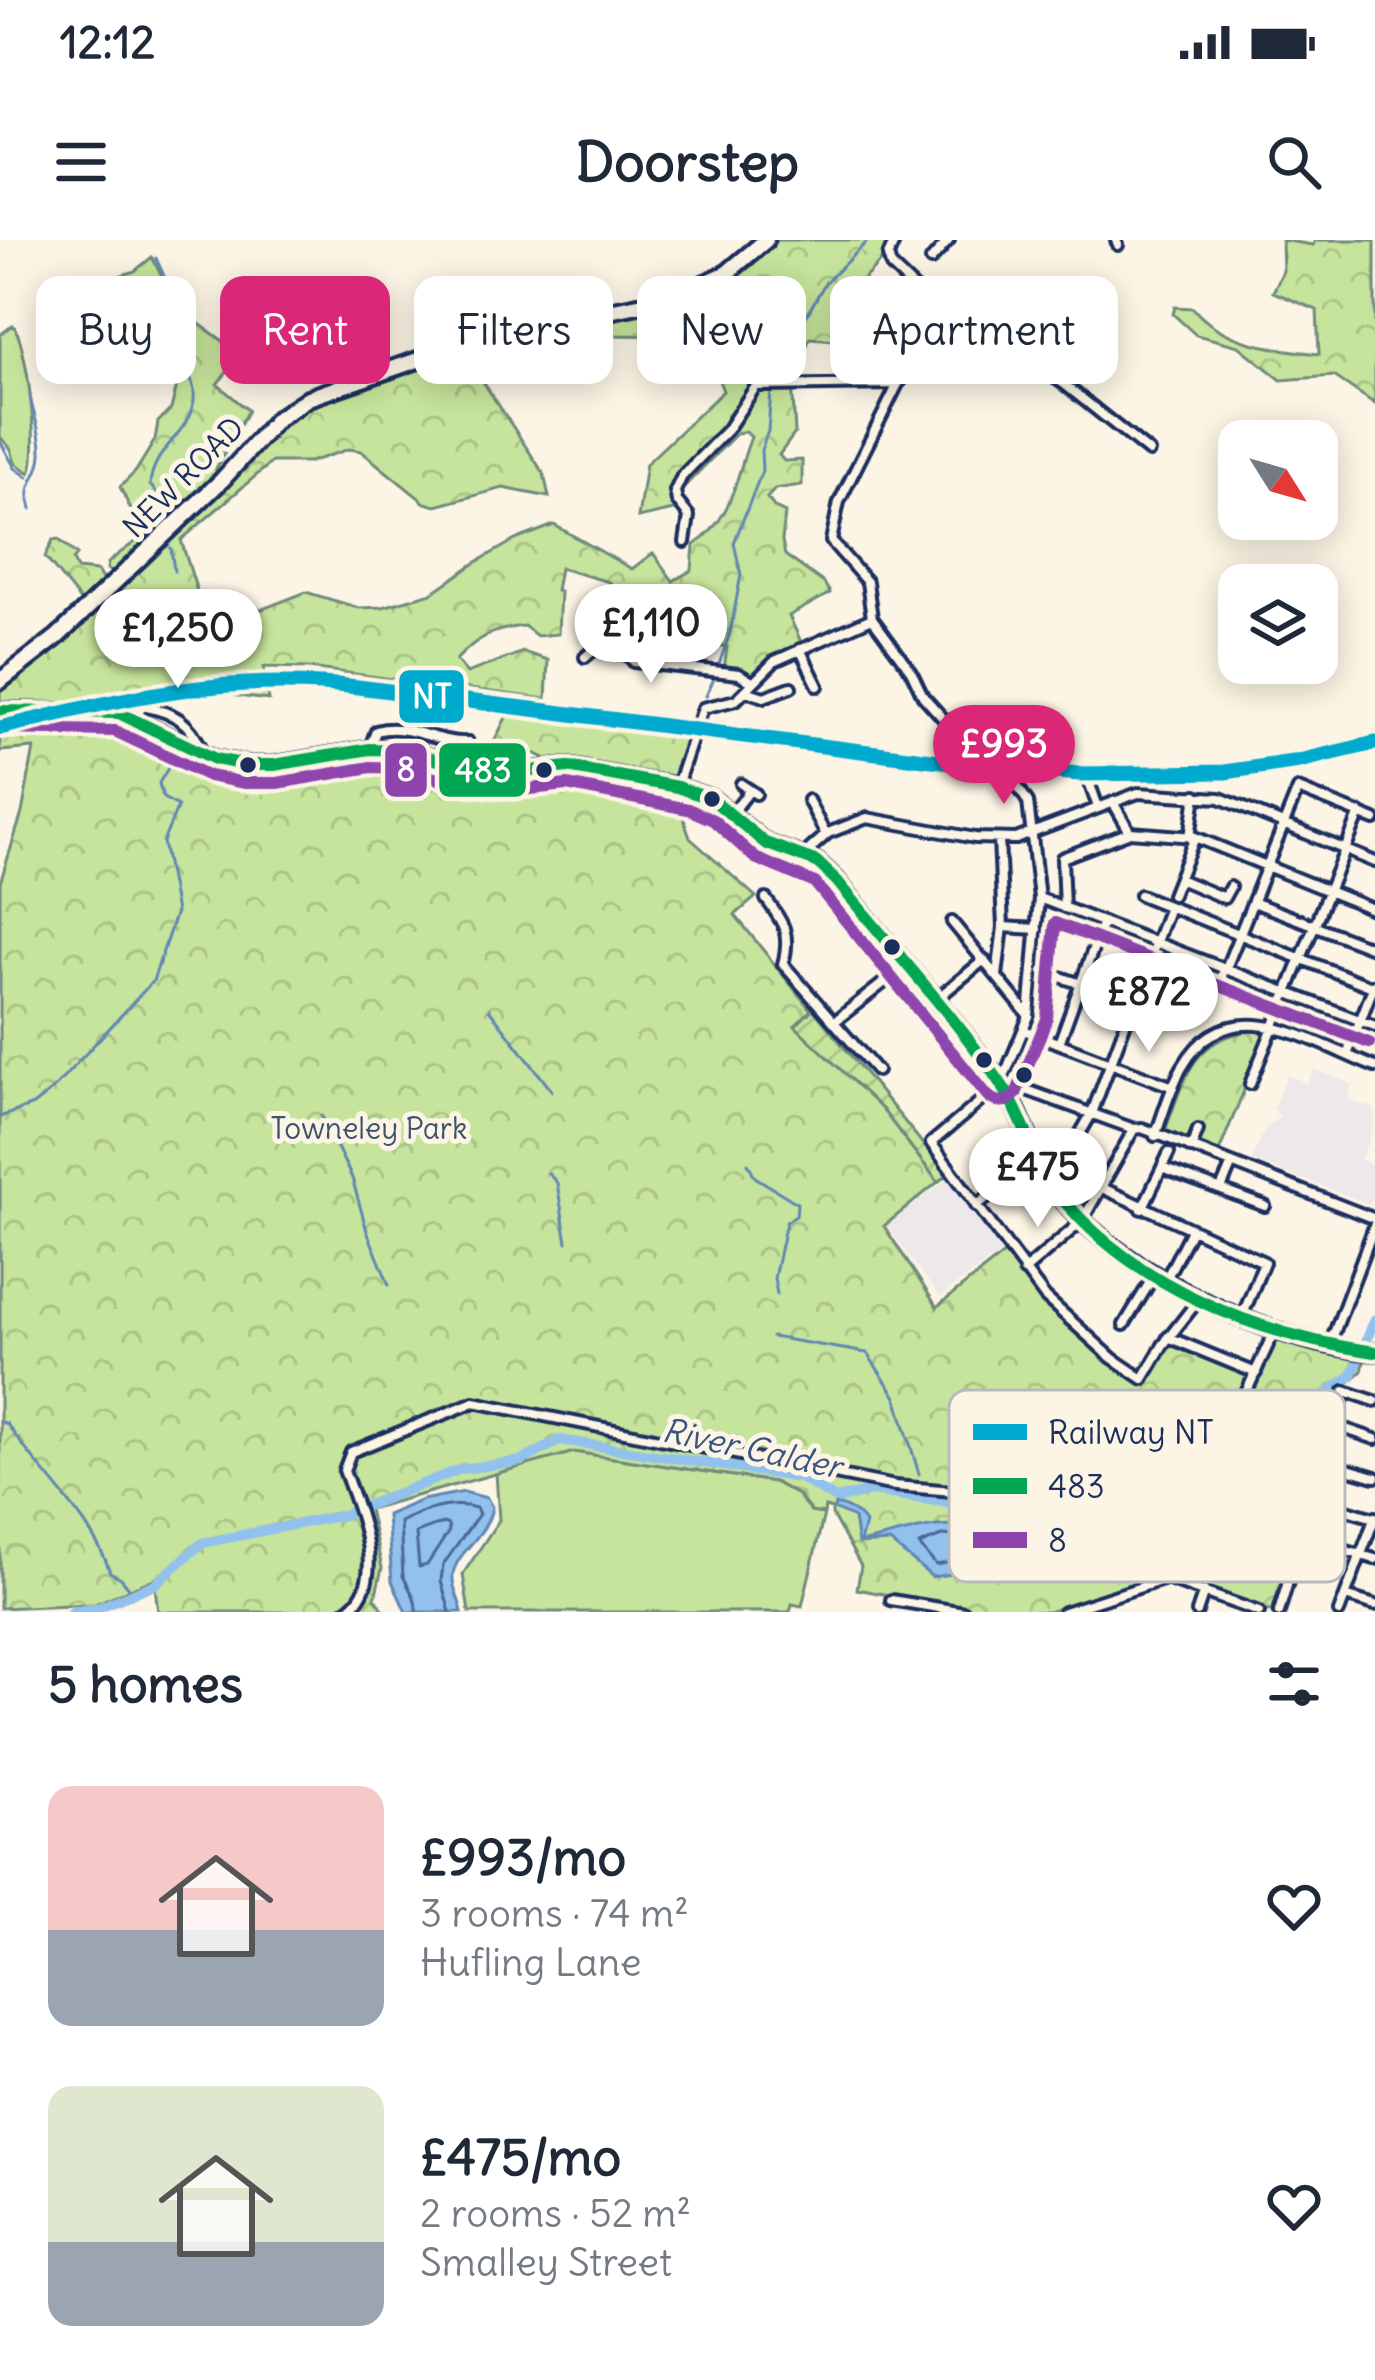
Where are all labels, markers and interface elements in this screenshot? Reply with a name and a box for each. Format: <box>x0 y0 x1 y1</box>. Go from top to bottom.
text: 12:12 <box>60 14 155 70</box>
text: Doorstep <box>576 128 799 196</box>
icon: menu <box>48 129 114 195</box>
icon: search <box>1261 129 1327 195</box>
chip: Buy <box>36 276 196 384</box>
chip: Rent <box>220 276 390 384</box>
chip: Filters <box>414 276 613 384</box>
chip: New <box>637 276 806 384</box>
chip: Apartment <box>830 276 1118 384</box>
street label: NEW ROAD <box>115 409 251 545</box>
north arrow <box>1218 420 1338 540</box>
map controls <box>1218 420 1338 684</box>
button: layers <box>1218 564 1338 684</box>
pin: £1,110 <box>553 584 749 686</box>
pin: £1,250 <box>80 589 276 691</box>
text: £1,110 <box>601 598 701 647</box>
text: £1,250 <box>121 603 235 652</box>
line badge: NT <box>397 668 466 725</box>
text: NT <box>412 675 453 717</box>
pin: £993 <box>933 705 1075 807</box>
text: £993 <box>960 719 1048 768</box>
line badge: 8 <box>383 741 429 799</box>
line badge: 483 <box>437 741 528 799</box>
text: 8 <box>396 748 416 790</box>
text: 483 <box>455 749 511 791</box>
unlabelled marker <box>237 754 259 776</box>
unlabelled marker <box>533 759 555 781</box>
unlabelled marker <box>701 788 723 810</box>
unlabelled marker <box>881 936 903 958</box>
pin: £872 <box>1078 953 1220 1055</box>
text: £872 <box>1107 967 1191 1016</box>
unlabelled marker <box>973 1049 995 1071</box>
unlabelled marker <box>1013 1064 1035 1086</box>
park label: Towneley Park <box>271 1109 467 1147</box>
pin: £475 <box>967 1128 1109 1230</box>
text: £475 <box>996 1142 1080 1191</box>
legend <box>949 1390 1345 1582</box>
water label: River Calder <box>659 1409 849 1488</box>
text: Railway NT <box>1048 1411 1214 1453</box>
text: 483 <box>1048 1465 1105 1507</box>
text: 8 <box>1048 1519 1067 1561</box>
icon: filters <box>1261 1651 1327 1717</box>
text: 5 homes <box>48 1652 243 1716</box>
text: £993/mo <box>420 1825 626 1889</box>
icon: home <box>144 1834 288 1978</box>
icon: heart <box>1261 1873 1327 1939</box>
text: 3 rooms · 74 m² <box>420 1889 689 1938</box>
text: Hufling Lane <box>420 1938 641 1987</box>
text: £475/mo <box>420 2125 621 2189</box>
icon: home <box>144 2134 288 2278</box>
icon: heart <box>1261 2173 1327 2239</box>
text: 2 rooms · 52 m² <box>420 2189 691 2238</box>
text: Smalley Street <box>420 2238 672 2287</box>

